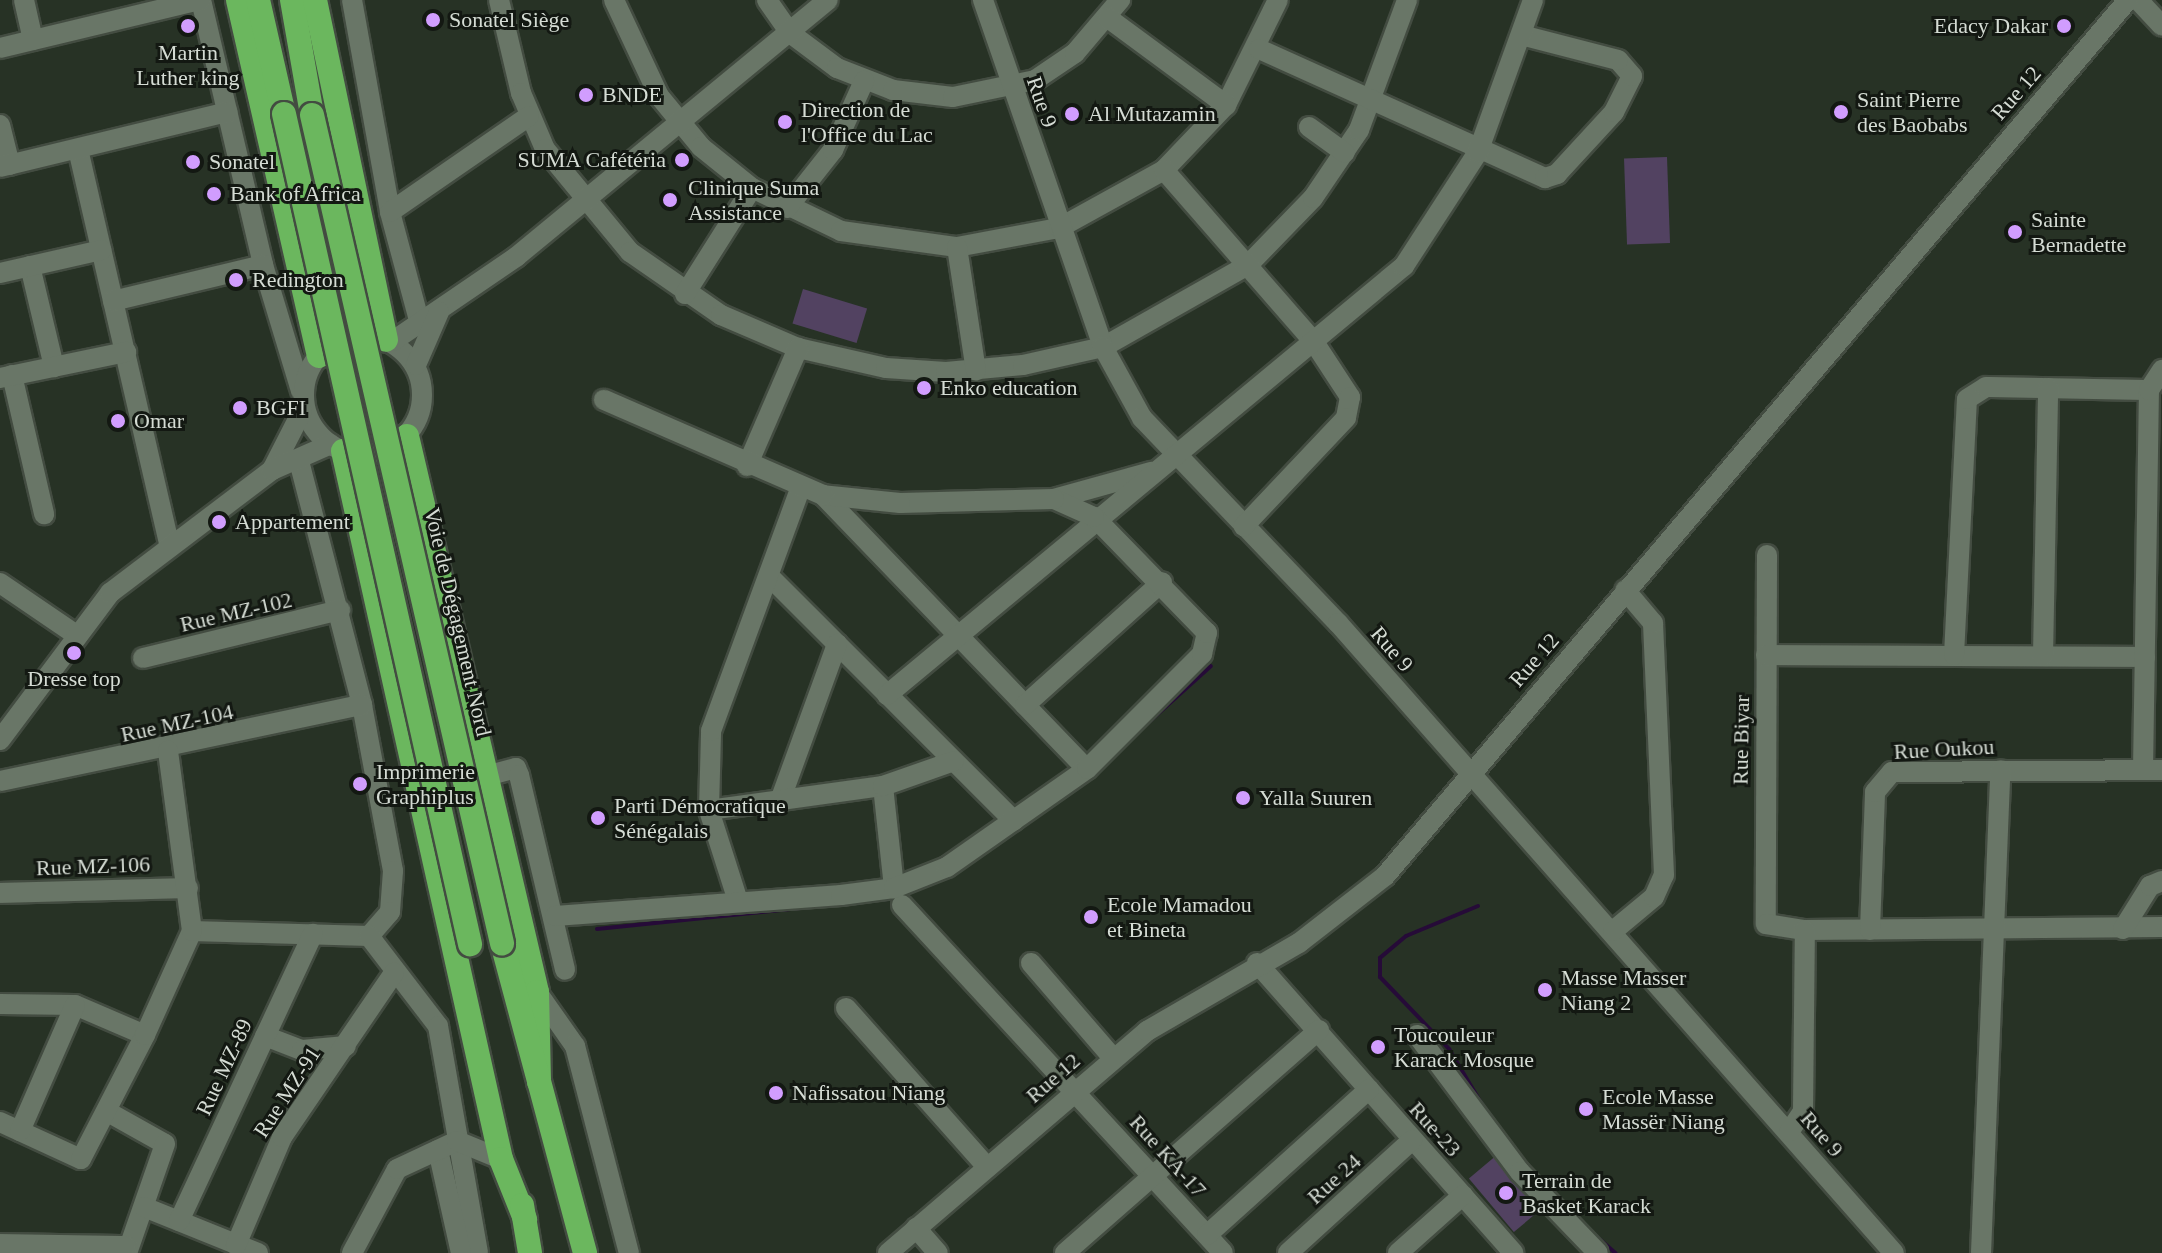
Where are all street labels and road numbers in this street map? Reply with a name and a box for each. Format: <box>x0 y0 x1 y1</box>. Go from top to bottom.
street label: Rue 12 <box>1985 61 2047 125</box>
street label: Rue 9 <box>1021 73 1063 131</box>
street label: Voie de Dégagement Nord <box>419 505 497 739</box>
street label: Rue MZ-102 <box>177 586 295 638</box>
street label: Rue 9 <box>1365 621 1419 677</box>
street label: Rue 12 <box>1503 628 1565 692</box>
street label: Rue Biyar <box>1727 695 1755 785</box>
street label: Rue MZ-104 <box>118 698 236 748</box>
street label: Rue Oukou <box>1893 733 1995 765</box>
street label: Rue MZ-106 <box>35 851 151 881</box>
street label: Rue MZ-89 <box>190 1015 258 1119</box>
street label: Rue MZ-91 <box>248 1042 326 1142</box>
street label: Rue 12 <box>1021 1047 1085 1109</box>
street label: Rue-23 <box>1404 1096 1466 1162</box>
street label: Rue 9 <box>1795 1106 1849 1162</box>
street label: Rue KA-17 <box>1124 1109 1212 1203</box>
street label: Rue 24 <box>1302 1148 1366 1210</box>

